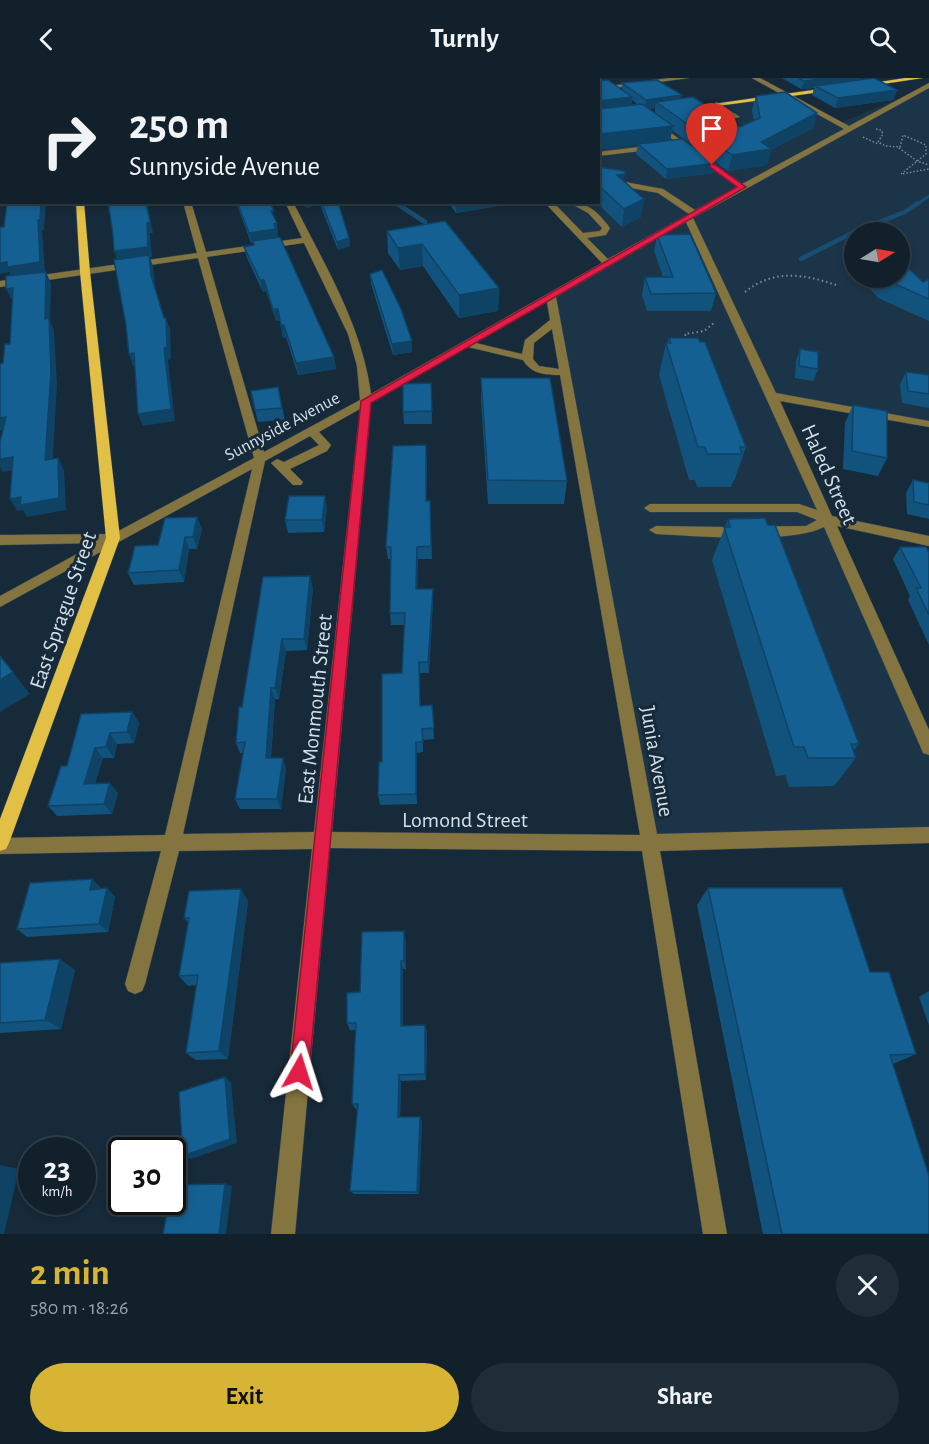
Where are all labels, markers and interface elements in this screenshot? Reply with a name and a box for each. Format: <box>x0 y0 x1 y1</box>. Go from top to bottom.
icon: back <box>30 23 63 56</box>
icon: search <box>866 23 899 56</box>
text: Turnly <box>430 25 499 52</box>
icon: right <box>30 102 108 180</box>
pin <box>686 103 737 165</box>
text: 250 m <box>129 104 229 146</box>
icon: arrive <box>695 112 728 145</box>
text: Sunnyside Avenue <box>129 153 320 180</box>
north arrow <box>844 222 910 288</box>
map controls <box>844 222 910 288</box>
street label: Sunnyside Avenue <box>222 389 343 465</box>
street label: Haled Street <box>797 421 861 528</box>
street label: East Sprague Street <box>26 529 100 692</box>
street label: East Monmouth Street <box>294 613 336 805</box>
street label: Junia Avenue <box>636 704 678 818</box>
street label: Lomond Street <box>402 809 528 831</box>
position arrow <box>267 1040 331 1104</box>
speed limit sign: 30 <box>108 1137 186 1215</box>
text: 23 <box>43 1154 71 1184</box>
text: km/h <box>42 1184 72 1199</box>
button: close <box>836 1254 899 1317</box>
text: 2 min <box>30 1255 110 1291</box>
text: 580 m · 18:26 <box>30 1298 128 1318</box>
button: Exit <box>30 1363 459 1432</box>
button: Share <box>471 1363 899 1432</box>

